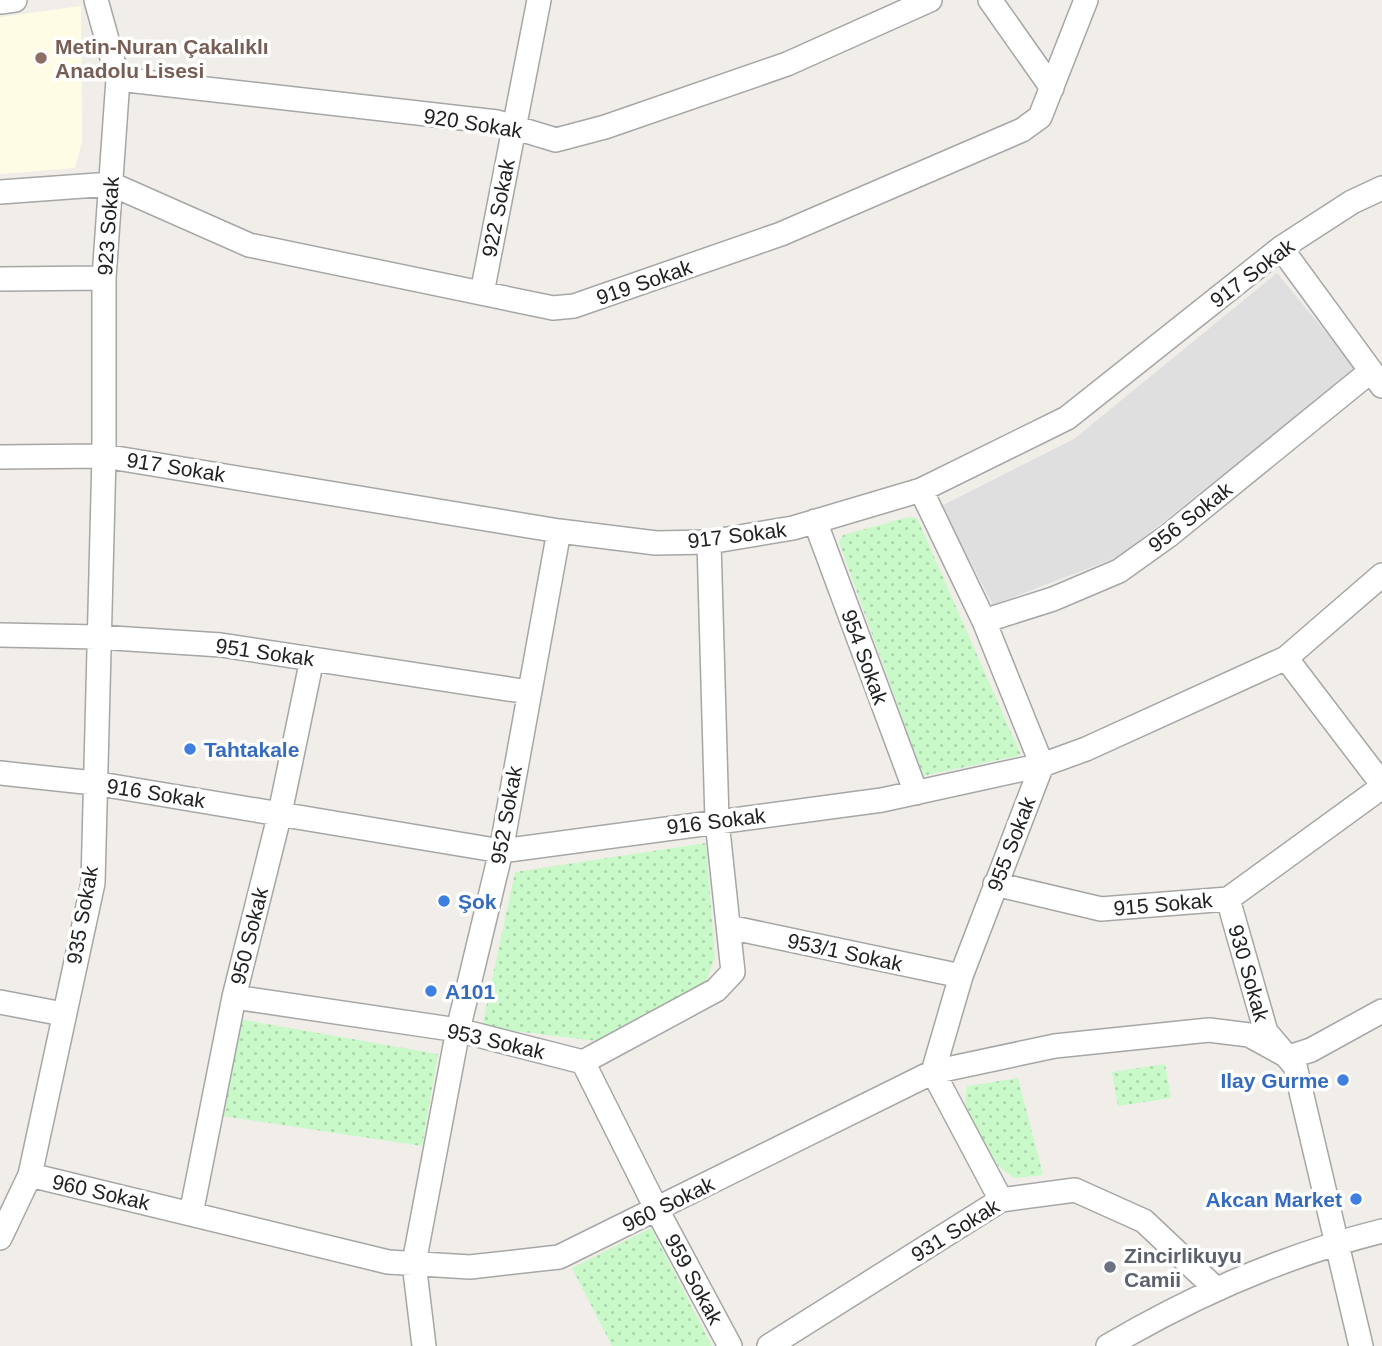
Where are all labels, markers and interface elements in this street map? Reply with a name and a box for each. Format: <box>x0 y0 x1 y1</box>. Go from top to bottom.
place label: Metin-Nuran Çakalıklı Anadolu Lisesi <box>55 35 269 82</box>
marker: Metin-Nuran Çakalıklı Anadolu Lisesi <box>33 50 49 66</box>
street label: 920 Sokak <box>422 104 524 142</box>
street label: 922 Sokak <box>477 157 519 259</box>
street label: 923 Sokak <box>93 175 123 276</box>
street label: 917 Sokak <box>1205 234 1299 312</box>
street label: 919 Sokak <box>593 255 695 309</box>
street label: 917 Sokak <box>125 448 227 486</box>
street label: 956 Sokak <box>1144 477 1237 557</box>
street label: 917 Sokak <box>686 517 788 552</box>
street label: 954 Sokak <box>837 606 893 708</box>
street label: 951 Sokak <box>214 634 316 670</box>
place label: Tahtakale <box>204 738 299 761</box>
marker: Tahtakale <box>182 741 198 757</box>
street label: 952 Sokak <box>486 764 526 866</box>
street label: 916 Sokak <box>105 774 207 812</box>
street label: 955 Sokak <box>982 793 1040 894</box>
street label: 916 Sokak <box>665 803 767 838</box>
street label: 935 Sokak <box>62 864 102 966</box>
street label: 950 Sokak <box>226 885 272 987</box>
street label: 915 Sokak <box>1113 888 1214 920</box>
place label: Şok <box>458 890 497 913</box>
marker: Şok <box>436 893 452 909</box>
street label: 930 Sokak <box>1224 922 1274 1024</box>
street label: 953/1 Sokak <box>786 929 905 975</box>
place label: A101 <box>445 980 496 1003</box>
marker: A101 <box>423 983 439 999</box>
street label: 953 Sokak <box>445 1019 547 1063</box>
place label: Ilay Gurme <box>1220 1069 1329 1092</box>
marker: Ilay Gurme <box>1335 1072 1351 1088</box>
street label: 960 Sokak <box>50 1170 152 1214</box>
street label: 960 Sokak <box>618 1172 718 1236</box>
place label: Akcan Market <box>1205 1188 1342 1211</box>
marker: Akcan Market <box>1348 1191 1364 1207</box>
street label: 931 Sokak <box>907 1194 1004 1266</box>
street label: 959 Sokak <box>661 1230 728 1329</box>
place label: Zincirlikuyu Camii <box>1124 1244 1242 1291</box>
marker: Zincirlikuyu Camii <box>1102 1259 1118 1275</box>

